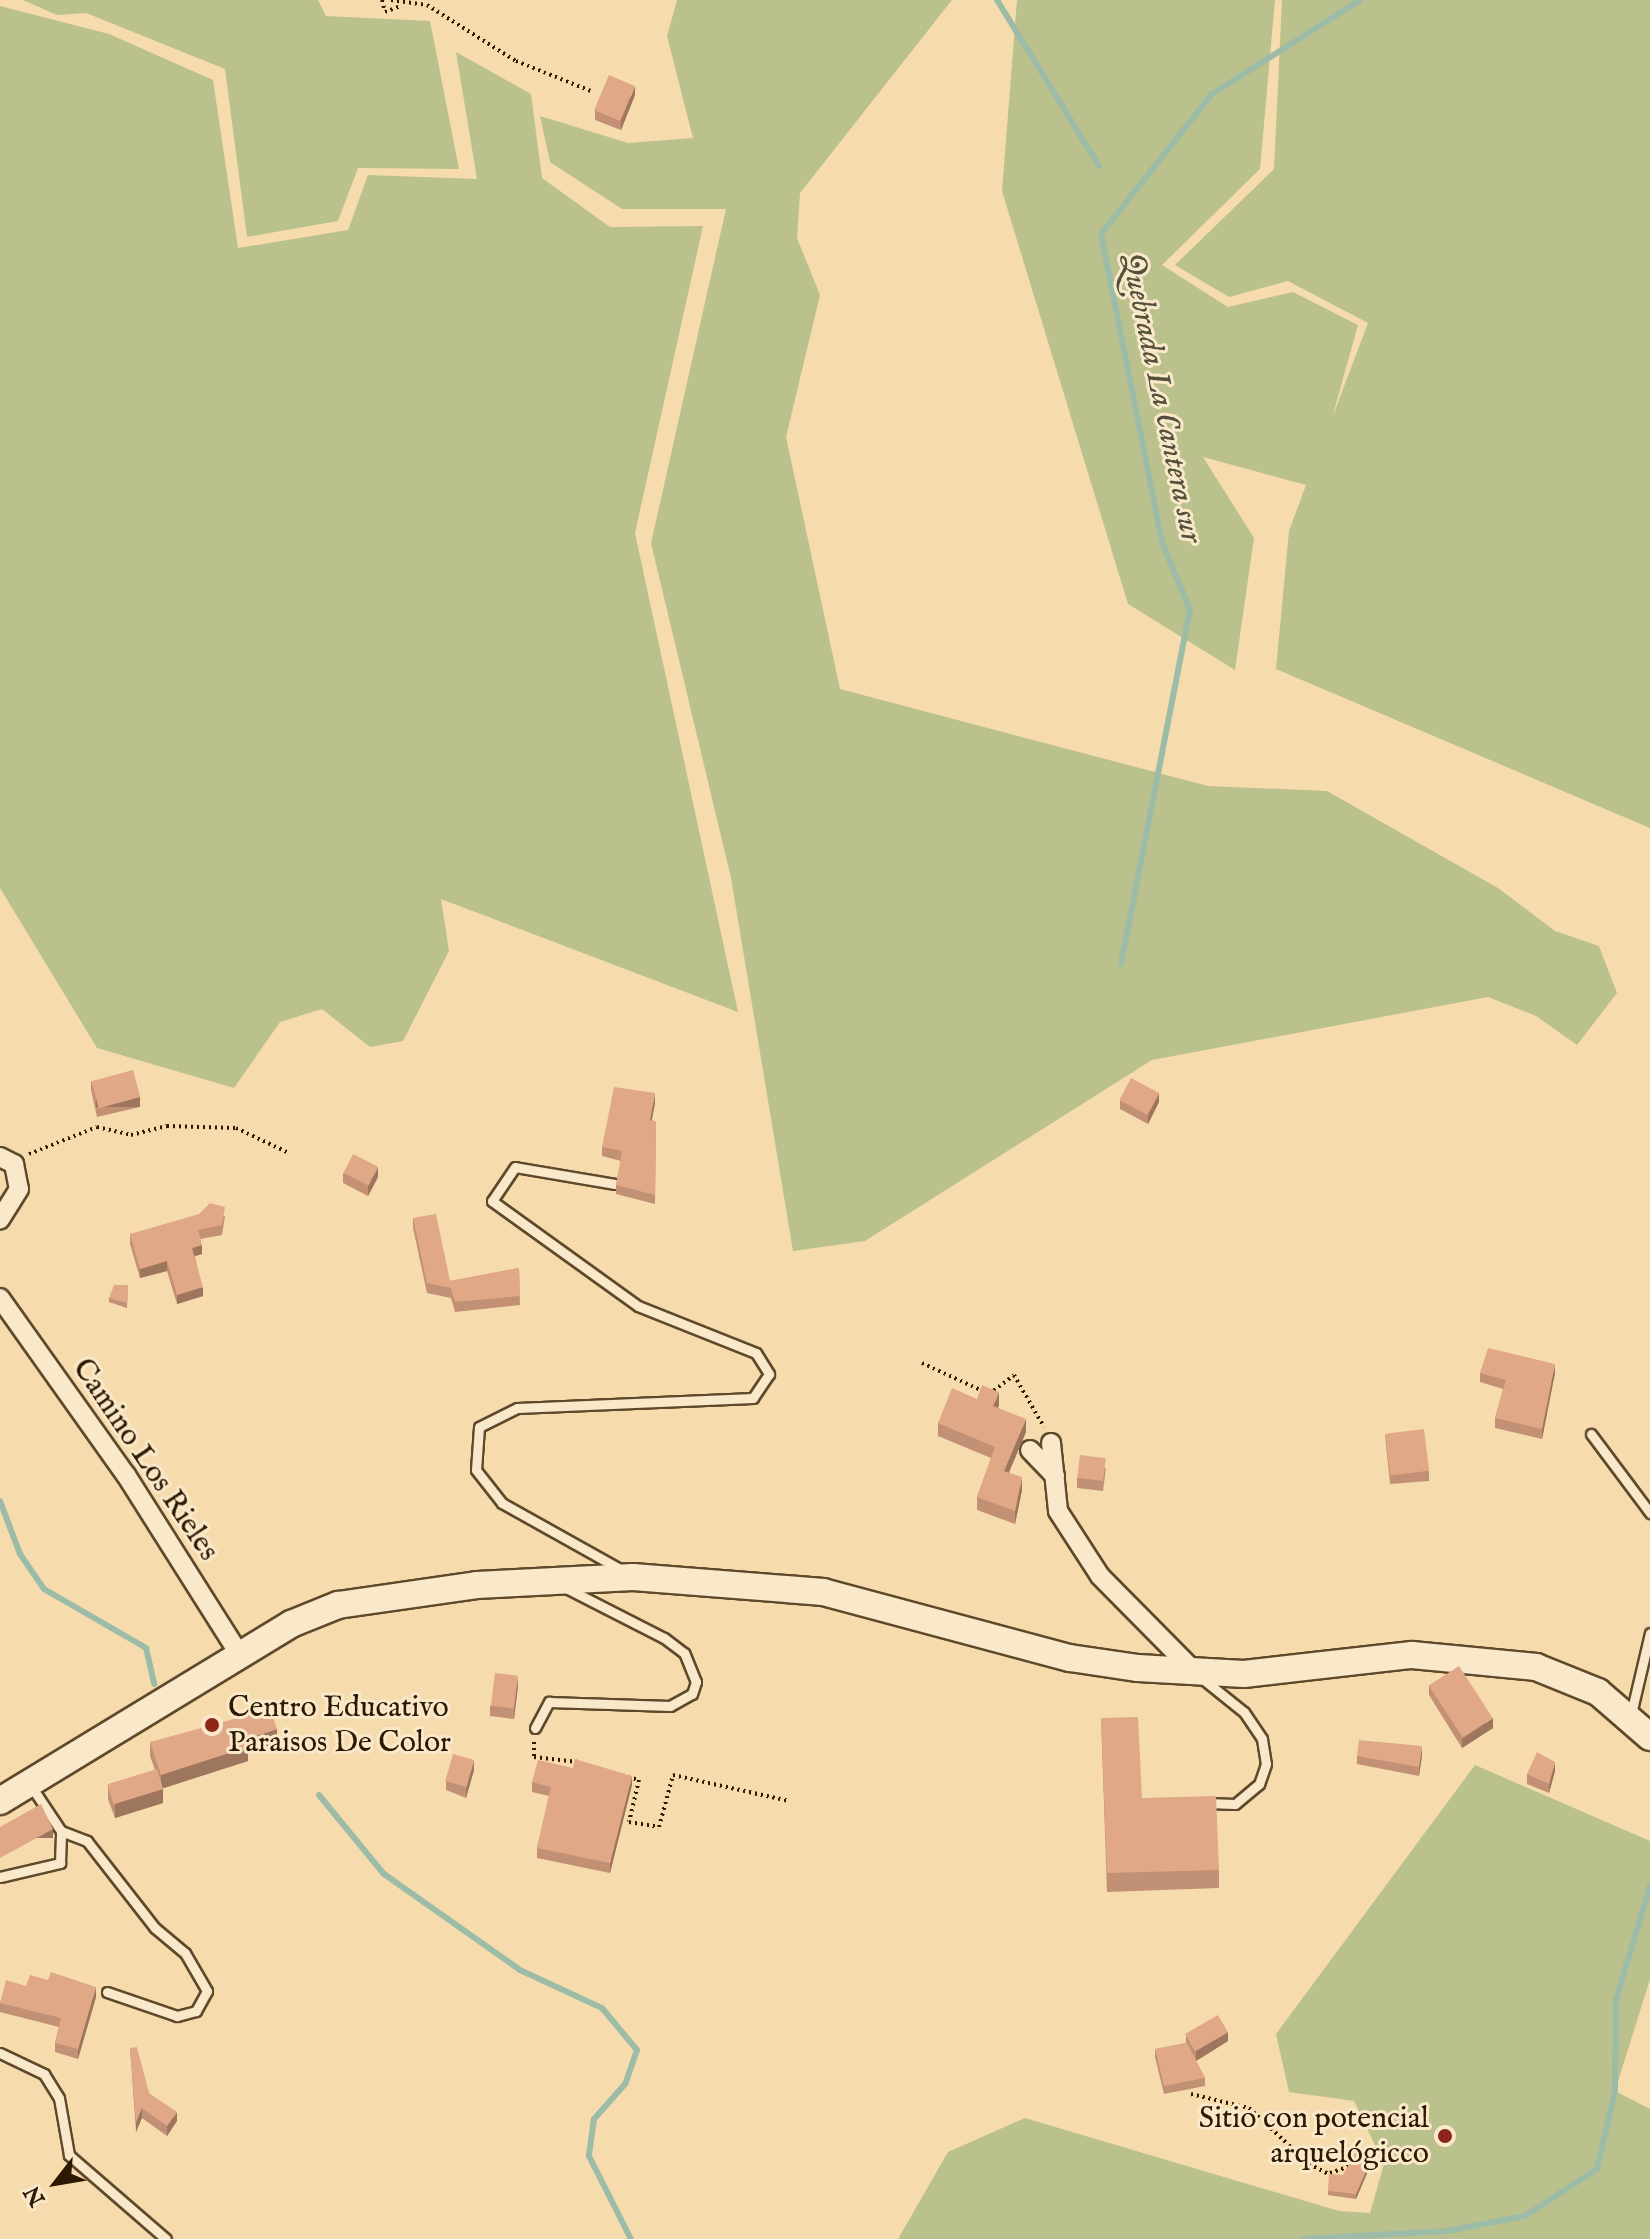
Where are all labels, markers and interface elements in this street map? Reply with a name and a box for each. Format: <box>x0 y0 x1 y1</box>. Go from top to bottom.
water label: Quebrada La Cantera sur <box>1110 249 1210 547</box>
street label: Camino Los Rieles <box>64 1352 226 1568</box>
place label: Centro Educativo Paraisos De Color <box>228 1690 451 1760</box>
marker: Centro Educativo Paraisos De Color <box>203 1716 221 1734</box>
place label: Sitio con potencial arquelógicco <box>1199 2101 1429 2172</box>
marker: Sitio con potencial arquelógicco <box>1436 2127 1454 2145</box>
north arrow <box>16 2143 96 2223</box>
text: N <box>19 2180 52 2211</box>

